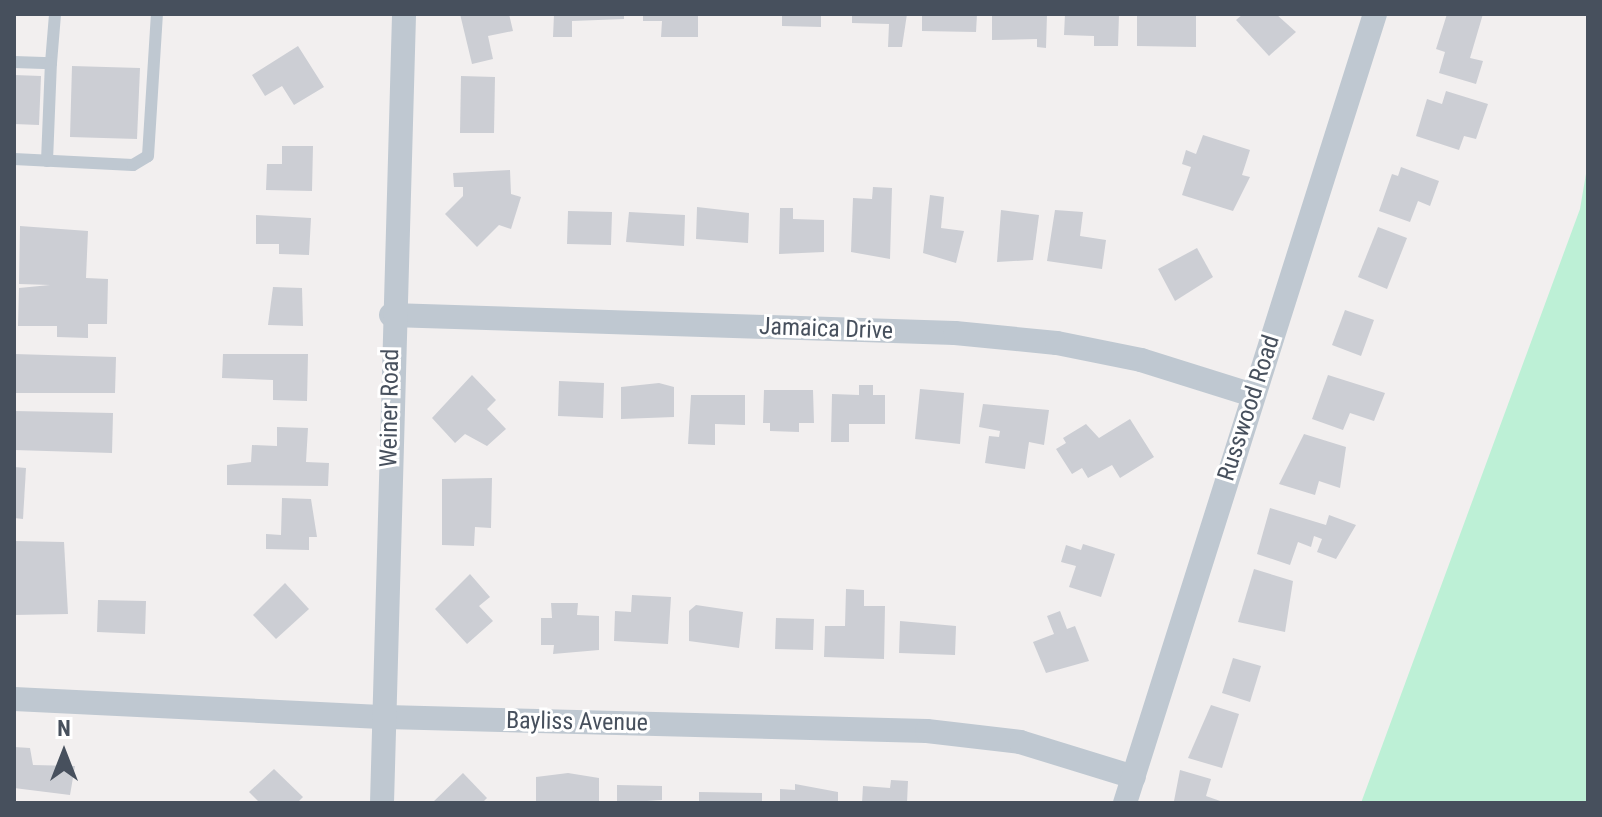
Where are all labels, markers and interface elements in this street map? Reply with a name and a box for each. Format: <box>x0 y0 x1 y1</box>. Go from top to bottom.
street label: Jamaica Drive <box>758 312 894 346</box>
street label: Russwood Road <box>1212 331 1286 485</box>
street label: Weiner Road <box>375 348 405 468</box>
street label: Bayliss Avenue <box>506 706 648 738</box>
north arrow <box>24 713 104 793</box>
text: N <box>57 716 71 741</box>

